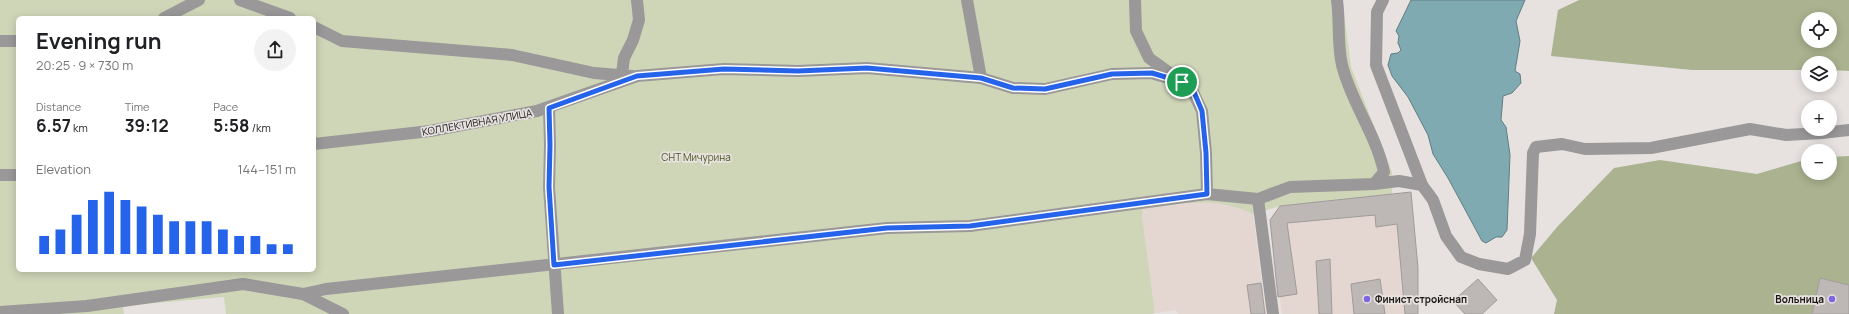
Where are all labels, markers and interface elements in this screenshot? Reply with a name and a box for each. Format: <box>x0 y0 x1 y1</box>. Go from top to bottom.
map controls <box>1801 12 1837 180</box>
button: locate <box>1801 12 1837 48</box>
text: Evening run <box>36 26 161 56</box>
button: share <box>254 29 296 71</box>
text: 20:25 · 9 × 730 m <box>36 56 133 74</box>
button: layers <box>1801 56 1837 92</box>
pin <box>1165 65 1199 99</box>
icon: arrive <box>1171 71 1193 93</box>
text: Distance <box>36 99 81 114</box>
text: Time <box>125 99 150 114</box>
text: Pace <box>213 99 238 114</box>
button: + <box>1801 100 1837 136</box>
street label: КОЛЛЕКТИВНАЯ УЛИЦА <box>421 105 534 139</box>
text: 6.57 <box>36 114 71 137</box>
text: 39:12 <box>125 114 169 137</box>
text: 5:58 <box>213 114 250 137</box>
text: km <box>71 120 88 135</box>
text: /km <box>250 120 271 135</box>
button: − <box>1801 144 1837 180</box>
park label: СНТ Мичурина <box>661 150 731 164</box>
text: Elevation <box>36 160 91 178</box>
text: 144–151 m <box>237 160 296 178</box>
place label: Финист стройснап <box>1375 292 1467 306</box>
place label: Вольница <box>1775 292 1824 306</box>
marker: Финист стройснап <box>1362 294 1372 304</box>
marker: Вольница <box>1827 294 1837 304</box>

